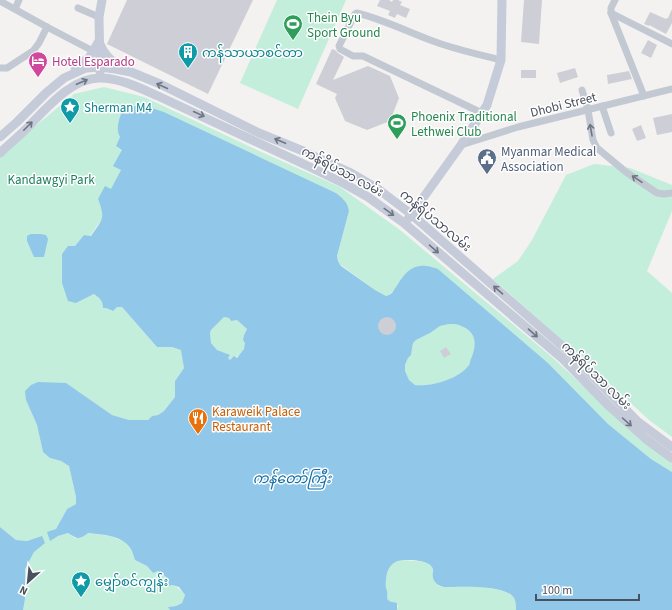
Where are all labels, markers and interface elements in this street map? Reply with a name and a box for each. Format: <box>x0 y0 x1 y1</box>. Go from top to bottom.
place label: Thein Byu Sport Ground <box>307 9 381 42</box>
sports icon: Thein Byu Sport Ground <box>282 13 304 41</box>
building icon: ကန်သာယာစင်တာ <box>177 41 199 69</box>
place label: ကန်သာယာစင်တာ <box>202 44 303 63</box>
hotel icon: Hotel Esparado <box>27 50 49 78</box>
place label: Hotel Esparado <box>52 53 135 71</box>
one-way arrow <box>76 78 88 86</box>
one-way arrow <box>157 82 169 89</box>
street label: Dhobi Street <box>528 88 599 122</box>
place icon: Sherman M4 <box>59 96 81 124</box>
place label: Sherman M4 <box>84 99 152 117</box>
place label: Phoenix Traditional Lethwei Club <box>411 108 517 141</box>
one-way arrow <box>192 111 204 118</box>
sports icon: Phoenix Traditional Lethwei Club <box>386 112 408 140</box>
one-way arrow <box>23 121 33 131</box>
one-way arrow <box>586 124 594 137</box>
one-way arrow <box>274 137 286 144</box>
street label: ကန်ရိပ်သာ လမ်း <box>298 143 387 202</box>
place label: Myanmar Medical Association <box>501 143 596 176</box>
public building icon: Myanmar Medical Association <box>476 147 498 175</box>
park label: Kandawgyi Park <box>7 171 95 189</box>
one-way arrow <box>631 175 643 183</box>
street label: ကန်ရိပ်သာလမ်း <box>395 186 475 257</box>
one-way arrow <box>383 208 394 216</box>
one-way arrow <box>429 244 439 253</box>
one-way arrow <box>492 285 503 294</box>
one-way arrow <box>527 329 538 338</box>
street label: ကန်ရိပ်သာ လမ်း <box>557 338 635 414</box>
place label: Karaweik Palace Restaurant <box>212 403 300 436</box>
restaurant icon: Karaweik Palace Restaurant <box>187 407 209 435</box>
one-way arrow <box>622 418 633 427</box>
water label: ကန်တော်ကြီး <box>253 468 332 490</box>
north arrow <box>8 562 48 602</box>
place icon: မျှော်စင်ကျွန်း <box>70 570 92 598</box>
place label: မျှော်စင်ကျွန်း <box>95 573 168 593</box>
scale bar <box>536 576 639 602</box>
text: N <box>17 582 30 599</box>
text: 100 m <box>542 582 572 599</box>

